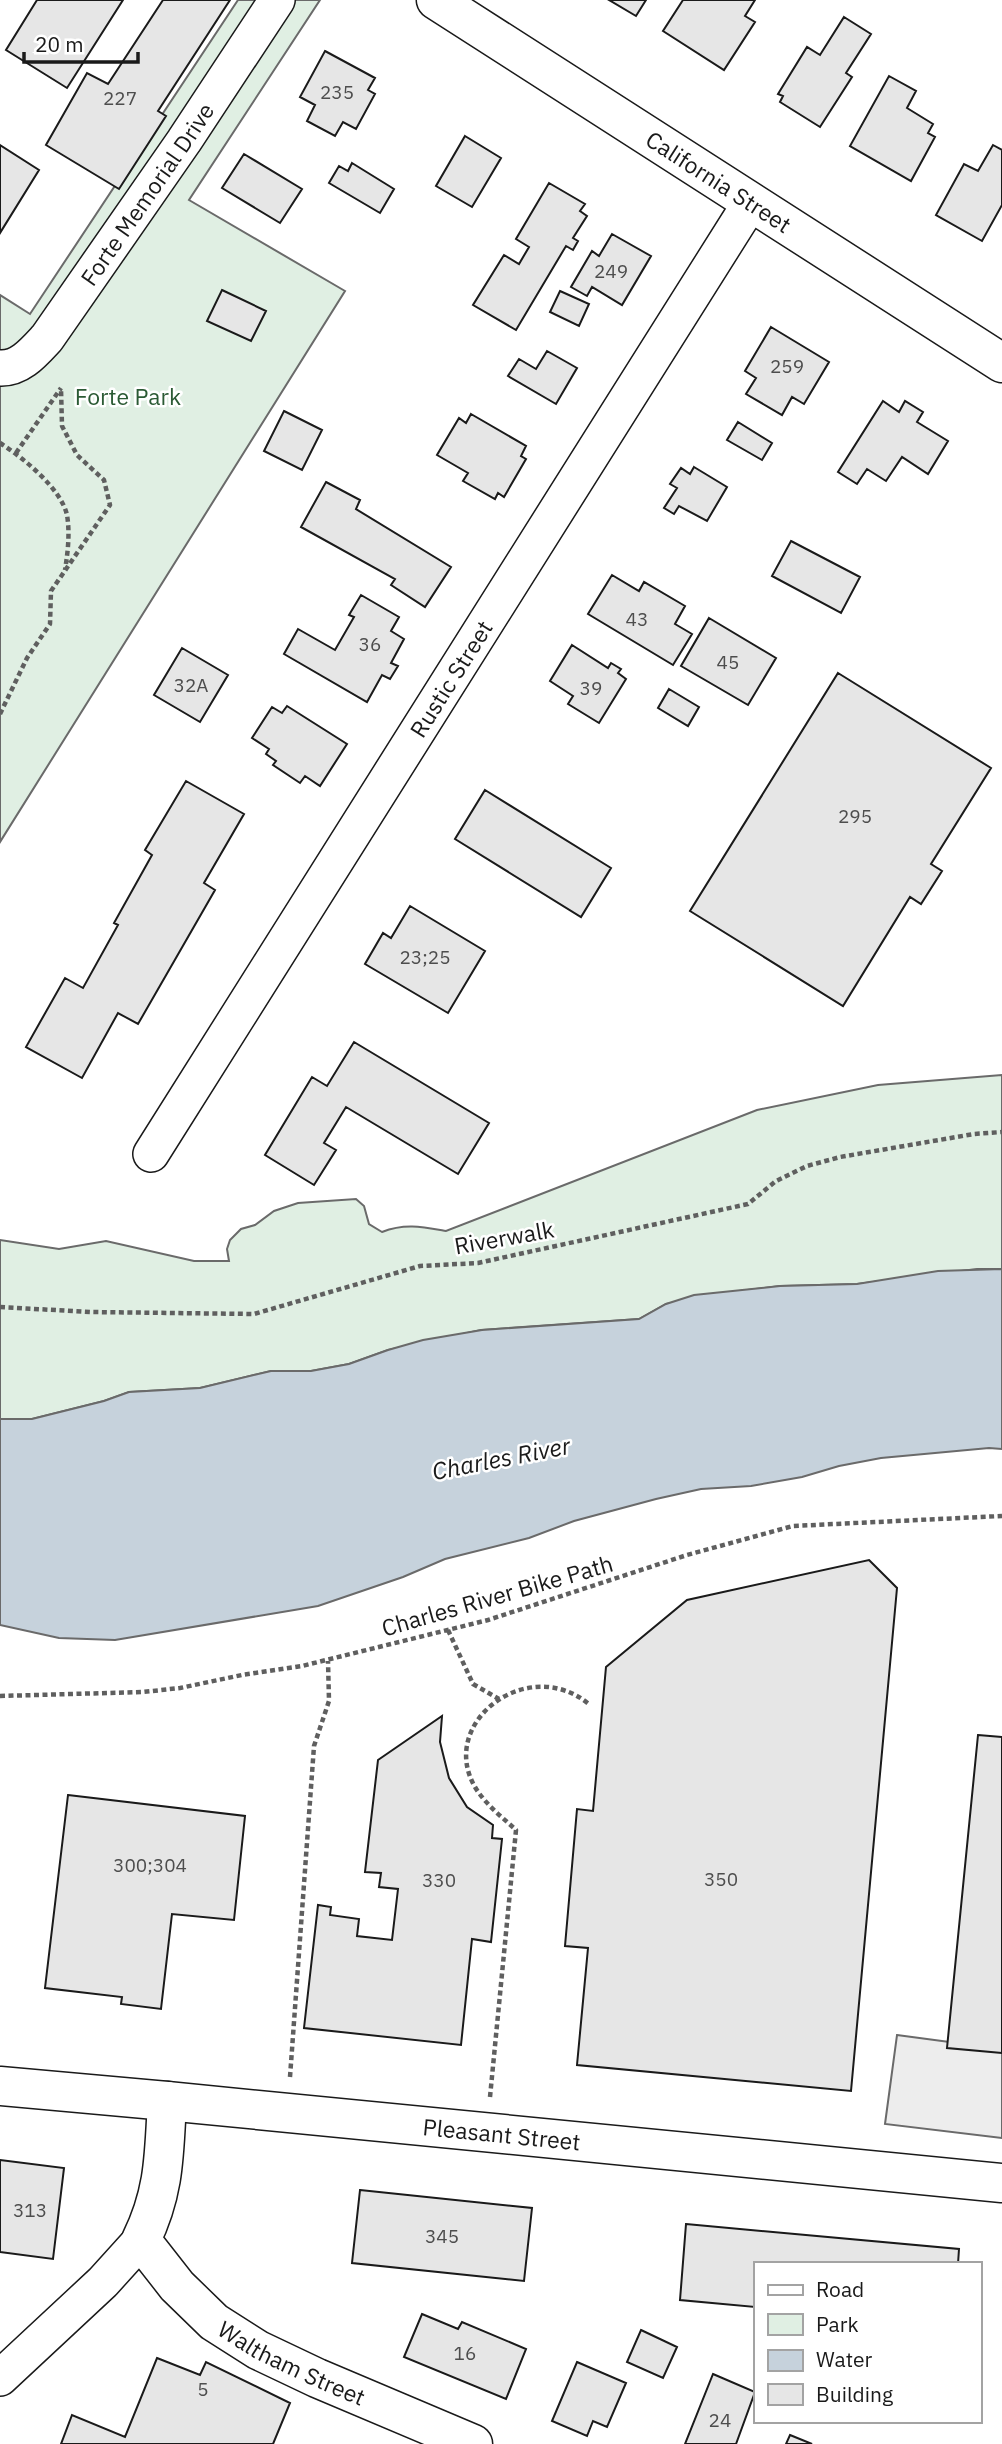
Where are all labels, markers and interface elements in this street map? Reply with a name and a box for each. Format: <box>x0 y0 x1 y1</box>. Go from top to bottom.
scale bar <box>24 21 138 65</box>
text: 20 m <box>35 30 84 58</box>
house number: 235 <box>320 80 354 104</box>
house number: 227 <box>103 86 137 110</box>
street label: Forte Memorial Drive <box>73 97 220 291</box>
street label: California Street <box>640 124 797 239</box>
house number: 249 <box>594 259 628 283</box>
house number: 259 <box>770 354 804 378</box>
park label: Forte Park <box>75 381 181 411</box>
house number: 43 <box>626 607 648 631</box>
street label: Rustic Street <box>403 614 499 743</box>
house number: 36 <box>359 632 381 656</box>
house number: 45 <box>717 650 739 674</box>
house number: 32A <box>174 673 208 697</box>
house number: 39 <box>580 676 602 700</box>
house number: 295 <box>838 804 872 828</box>
house number: 23;25 <box>399 945 451 969</box>
street label: Riverwalk <box>452 1213 556 1261</box>
water label: Charles River <box>429 1429 574 1487</box>
street label: Charles River Bike Path <box>378 1548 616 1642</box>
house number: 300;304 <box>113 1853 187 1877</box>
house number: 350 <box>704 1867 738 1891</box>
house number: 330 <box>422 1868 456 1892</box>
street label: Pleasant Street <box>421 2111 582 2157</box>
house number: 313 <box>13 2198 47 2222</box>
house number: 345 <box>425 2224 459 2248</box>
legend <box>754 2262 981 2423</box>
text: Road <box>816 2275 864 2303</box>
text: Park <box>816 2310 859 2338</box>
street label: Waltham Street <box>213 2314 370 2412</box>
house number: 16 <box>454 2341 476 2365</box>
text: Water <box>816 2345 873 2373</box>
house number: 5 <box>197 2377 209 2401</box>
text: Building <box>816 2380 893 2408</box>
house number: 24 <box>709 2408 731 2432</box>

